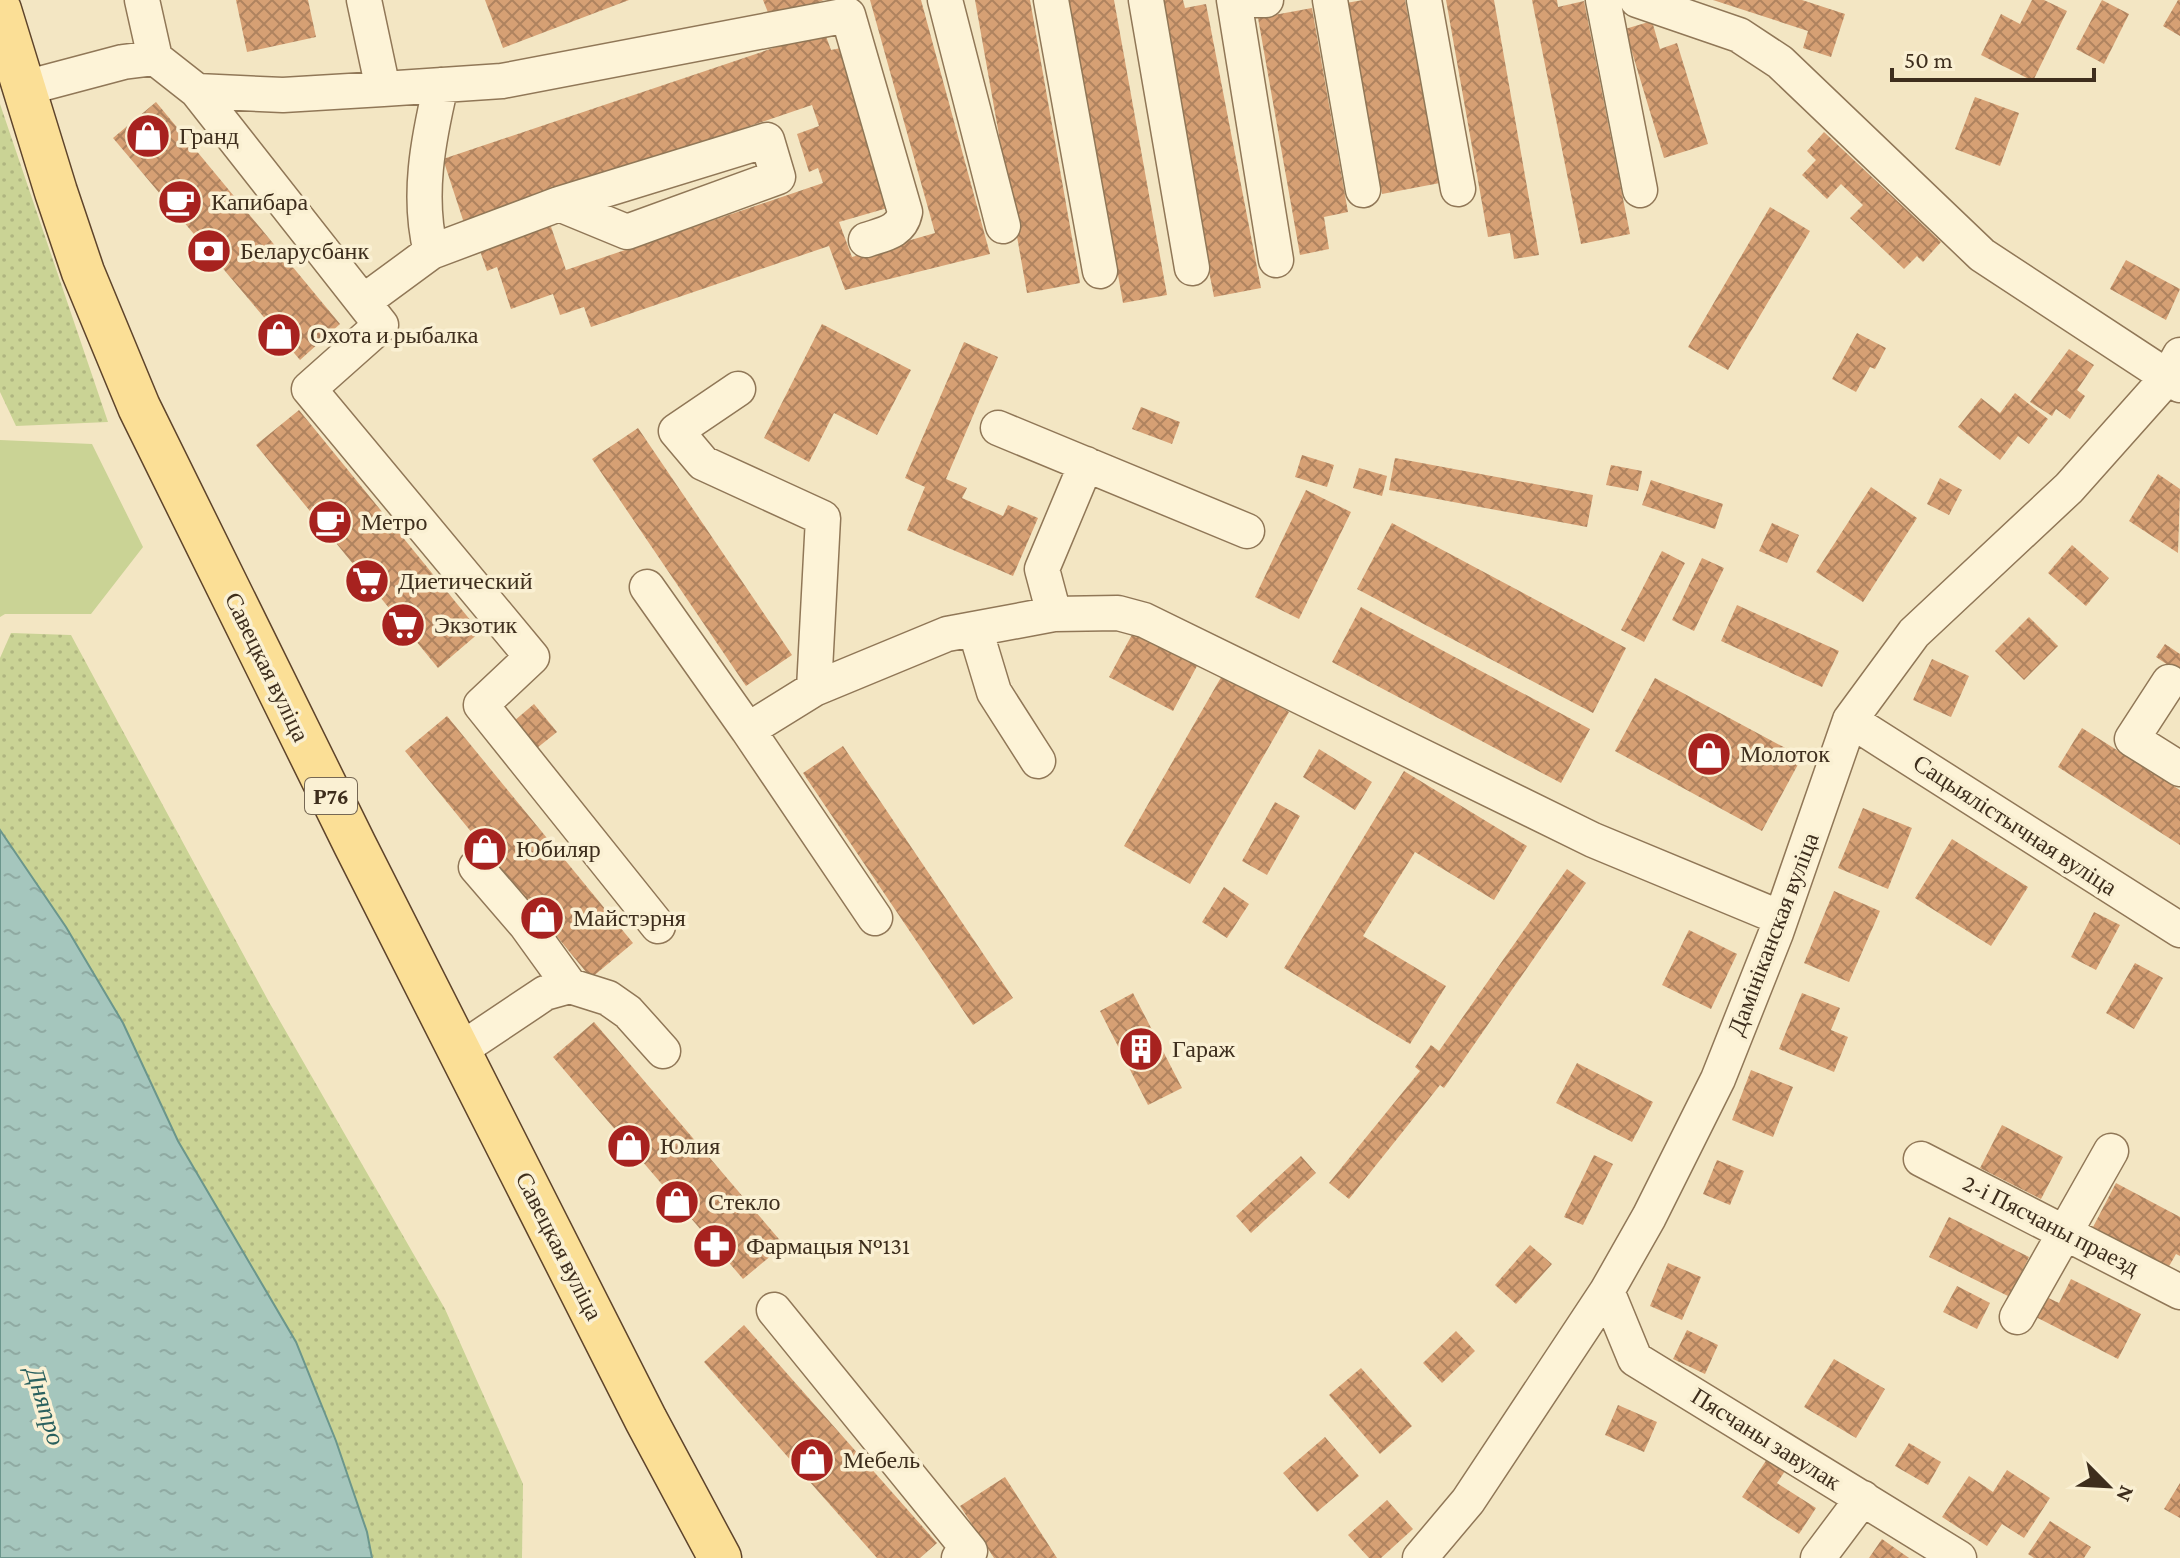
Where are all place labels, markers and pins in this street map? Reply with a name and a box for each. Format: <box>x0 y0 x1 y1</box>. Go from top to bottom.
shop icon: Гранд <box>124 112 172 160</box>
place label: Гранд <box>179 122 239 149</box>
cafe icon: Капибара <box>156 178 204 226</box>
place label: Капибара <box>211 188 309 215</box>
bank icon: Беларусбанк <box>185 227 233 275</box>
place label: Беларусбанк <box>240 237 369 264</box>
shop icon: Охота и рыбалка <box>255 311 303 359</box>
place label: Охота и рыбалка <box>310 321 479 348</box>
cafe icon: Метро <box>306 498 354 546</box>
place label: Метро <box>361 508 427 535</box>
supermarket icon: Диетический <box>343 557 391 605</box>
place label: Диетический <box>398 567 533 594</box>
supermarket icon: Экзотик <box>379 601 427 649</box>
place label: Экзотик <box>434 611 518 638</box>
shop icon: Молоток <box>1685 730 1733 778</box>
place label: Молоток <box>1740 740 1830 767</box>
shop icon: Юбиляр <box>461 825 509 873</box>
place label: Юбиляр <box>516 835 601 862</box>
shop icon: Майстэрня <box>518 894 566 942</box>
place label: Майстэрня <box>573 904 686 931</box>
building icon: Гараж <box>1117 1025 1165 1073</box>
place label: Гараж <box>1172 1035 1236 1062</box>
shop icon: Юлия <box>605 1122 653 1170</box>
place label: Юлия <box>660 1132 720 1159</box>
shop icon: Стекло <box>653 1178 701 1226</box>
place label: Стекло <box>708 1188 780 1215</box>
pharmacy icon: Фармацыя №131 <box>691 1222 739 1270</box>
place label: Фармацыя №131 <box>746 1232 910 1259</box>
shop icon: Мебель <box>788 1436 836 1484</box>
place label: Мебель <box>843 1446 920 1473</box>

